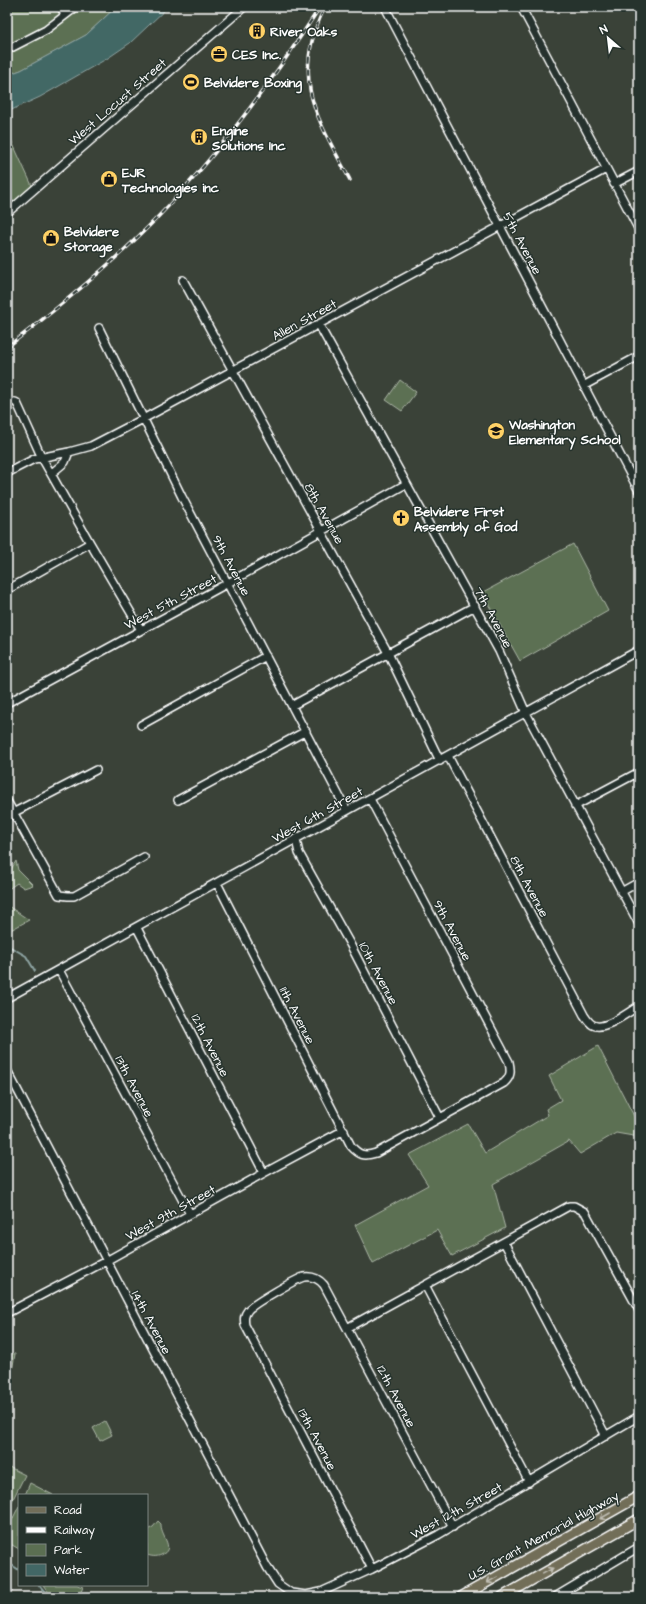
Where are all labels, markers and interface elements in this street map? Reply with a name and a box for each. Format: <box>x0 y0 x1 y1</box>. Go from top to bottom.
north arrow <box>588 18 628 58</box>
building icon: River Oaks <box>247 21 267 41</box>
text: N <box>597 21 610 38</box>
place label: River Oaks <box>270 23 338 41</box>
office icon: CES Inc. <box>209 44 229 64</box>
place label: CES Inc. <box>232 46 281 64</box>
street label: West Locust Street <box>65 54 171 149</box>
sports icon: Belvidere Boxing <box>181 72 201 92</box>
place label: Belvidere Boxing <box>204 74 302 94</box>
place label: Engine Solutions Inc <box>211 122 287 155</box>
building icon: Engine Solutions Inc <box>189 127 209 147</box>
place label: EJR Technologies inc <box>121 164 220 199</box>
shop icon: EJR Technologies inc <box>99 169 119 189</box>
street label: 5th Avenue <box>498 209 546 278</box>
place label: Belvidere Storage <box>63 223 119 258</box>
shop icon: Belvidere Storage <box>41 228 61 248</box>
street label: Allen Street <box>269 294 341 345</box>
place label: Washington Elementary School <box>508 416 621 450</box>
school or university icon: Washington Elementary School <box>486 421 506 441</box>
street label: 8th Avenue <box>300 480 348 547</box>
place label: Belvidere First Assembly of God <box>414 503 518 537</box>
church icon: Belvidere First Assembly of God <box>391 508 411 528</box>
street label: 9th Avenue <box>208 532 255 599</box>
street label: West 5th Street <box>121 570 221 634</box>
street label: 7th Avenue <box>469 584 517 651</box>
street label: West 6th Street <box>269 782 367 847</box>
street label: 8th Avenue <box>505 852 553 921</box>
street label: 9th Avenue <box>429 897 476 964</box>
street label: 10th Avenue <box>354 939 402 1008</box>
street label: 11th Avenue <box>275 984 319 1047</box>
street label: 12th Avenue <box>187 1011 234 1080</box>
street label: 13th Avenue <box>110 1052 158 1120</box>
street label: West 9th Street <box>122 1180 220 1245</box>
street label: 14th Avenue <box>127 1287 175 1357</box>
street label: 12th Avenue <box>372 1362 420 1431</box>
street label: 13th Avenue <box>293 1405 341 1473</box>
street label: West 12th Street <box>407 1478 506 1544</box>
street label: U.S. Grant Memorial Highway <box>465 1487 623 1586</box>
legend <box>18 1494 148 1586</box>
text: Road <box>54 1502 82 1519</box>
one-way arrow <box>599 1512 611 1520</box>
text: Railway <box>54 1522 95 1540</box>
text: Park <box>54 1542 82 1559</box>
text: Water <box>54 1562 90 1579</box>
one-way arrow <box>542 1567 554 1575</box>
one-way arrow <box>486 1576 498 1584</box>

